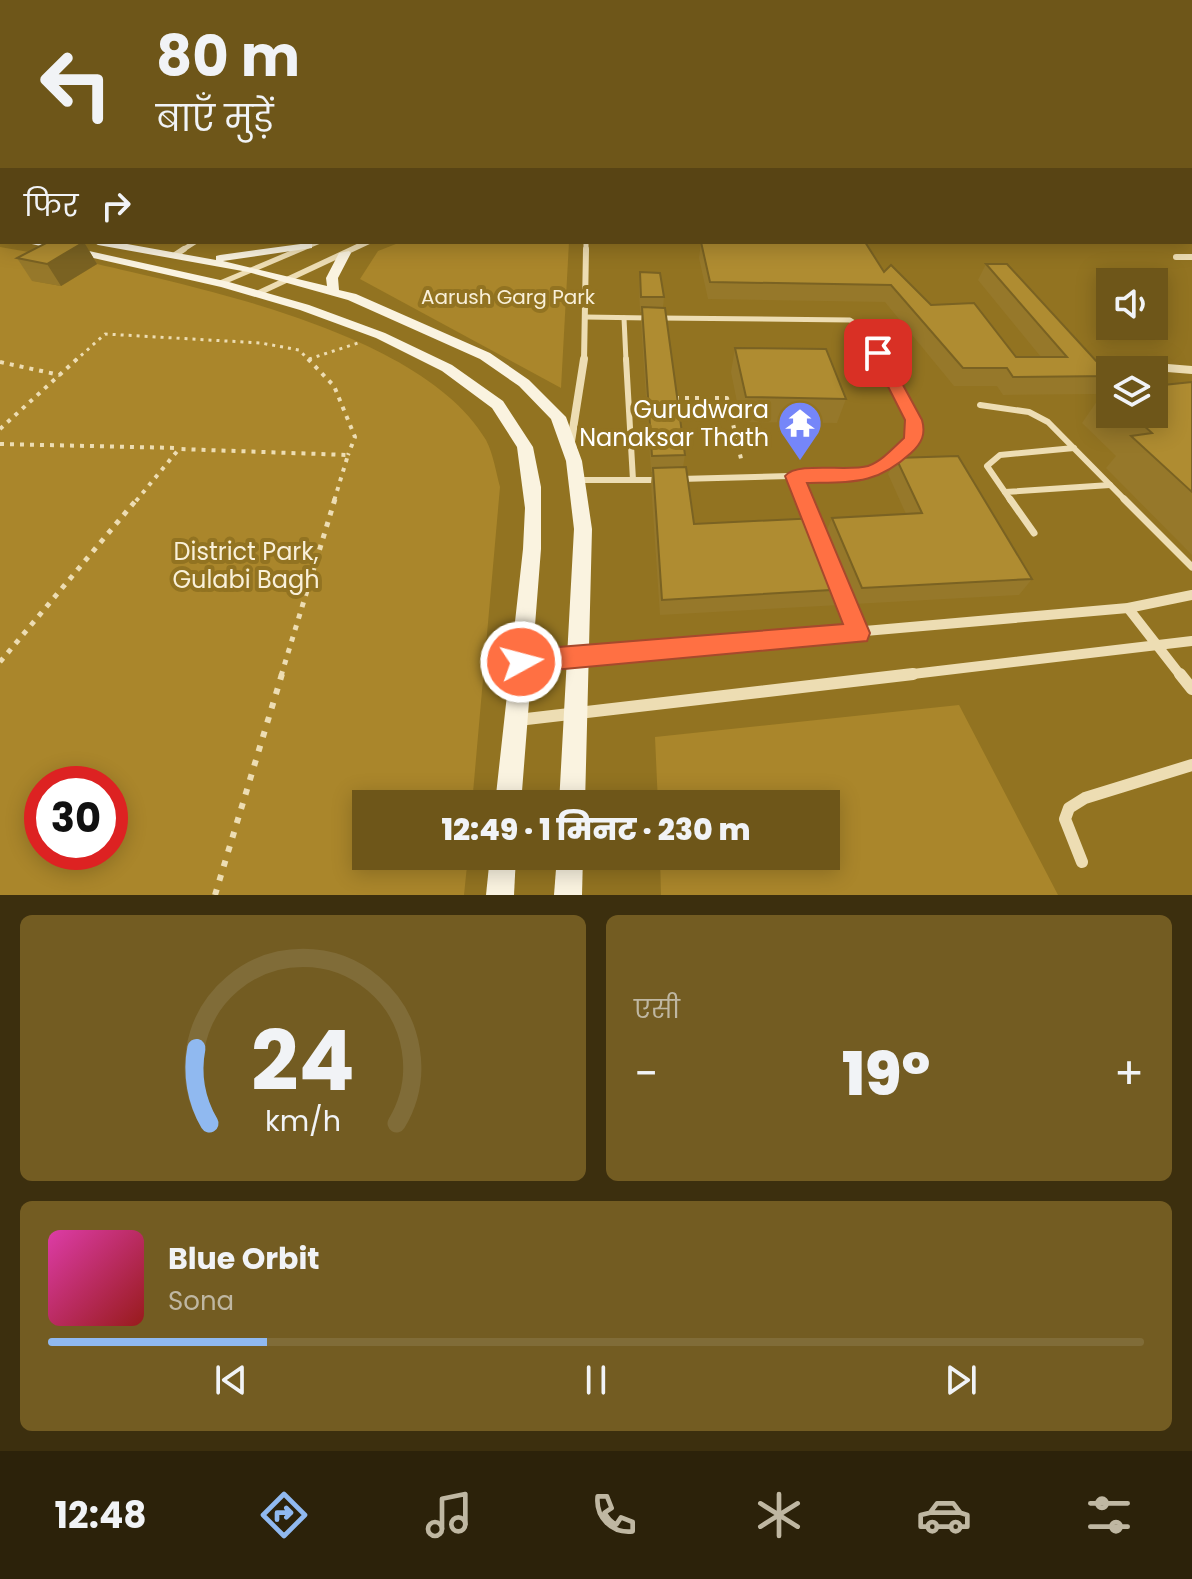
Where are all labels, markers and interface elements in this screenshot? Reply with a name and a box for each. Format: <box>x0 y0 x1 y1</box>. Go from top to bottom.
text: 80 m <box>156 17 300 96</box>
icon: left <box>24 32 128 136</box>
text: बाएँ मुड़ें <box>156 93 273 144</box>
text: फिर <box>24 184 78 227</box>
icon: right <box>94 184 138 228</box>
map controls <box>1096 268 1168 428</box>
button: sound <box>1096 268 1168 340</box>
park label: Aarush Garg Park <box>421 283 596 311</box>
pin <box>844 319 912 387</box>
icon: arrive <box>856 331 900 375</box>
button: layers <box>1096 356 1168 428</box>
place label: Gurudwara Nanaksar Thath <box>579 393 769 454</box>
temple icon: Gurudwara Nanaksar Thath <box>776 399 824 462</box>
park label: District Park, Gulabi Bagh <box>172 535 320 596</box>
position arrow <box>479 620 563 704</box>
speed limit sign: 30 <box>24 766 128 870</box>
text: 12:49 · 1 मिनट · 230 m <box>441 808 751 851</box>
text: एसी <box>634 991 680 1027</box>
text: 24 <box>251 1003 355 1119</box>
text: 19° <box>842 1032 930 1116</box>
text: − <box>634 1043 658 1104</box>
text: + <box>1114 1043 1144 1104</box>
text: km/h <box>265 1101 341 1141</box>
text: Blue Orbit <box>168 1237 320 1280</box>
text: Sona <box>168 1283 234 1319</box>
icon: previous <box>209 1358 253 1402</box>
icon: pause <box>574 1358 618 1402</box>
icon: next <box>939 1358 983 1402</box>
icon: directions <box>256 1487 312 1543</box>
icon: music <box>421 1487 477 1543</box>
icon: phone <box>586 1487 642 1543</box>
icon: climate <box>751 1487 807 1543</box>
icon: car <box>916 1487 972 1543</box>
icon: filters <box>1081 1487 1137 1543</box>
text: 12:48 <box>55 1490 147 1541</box>

